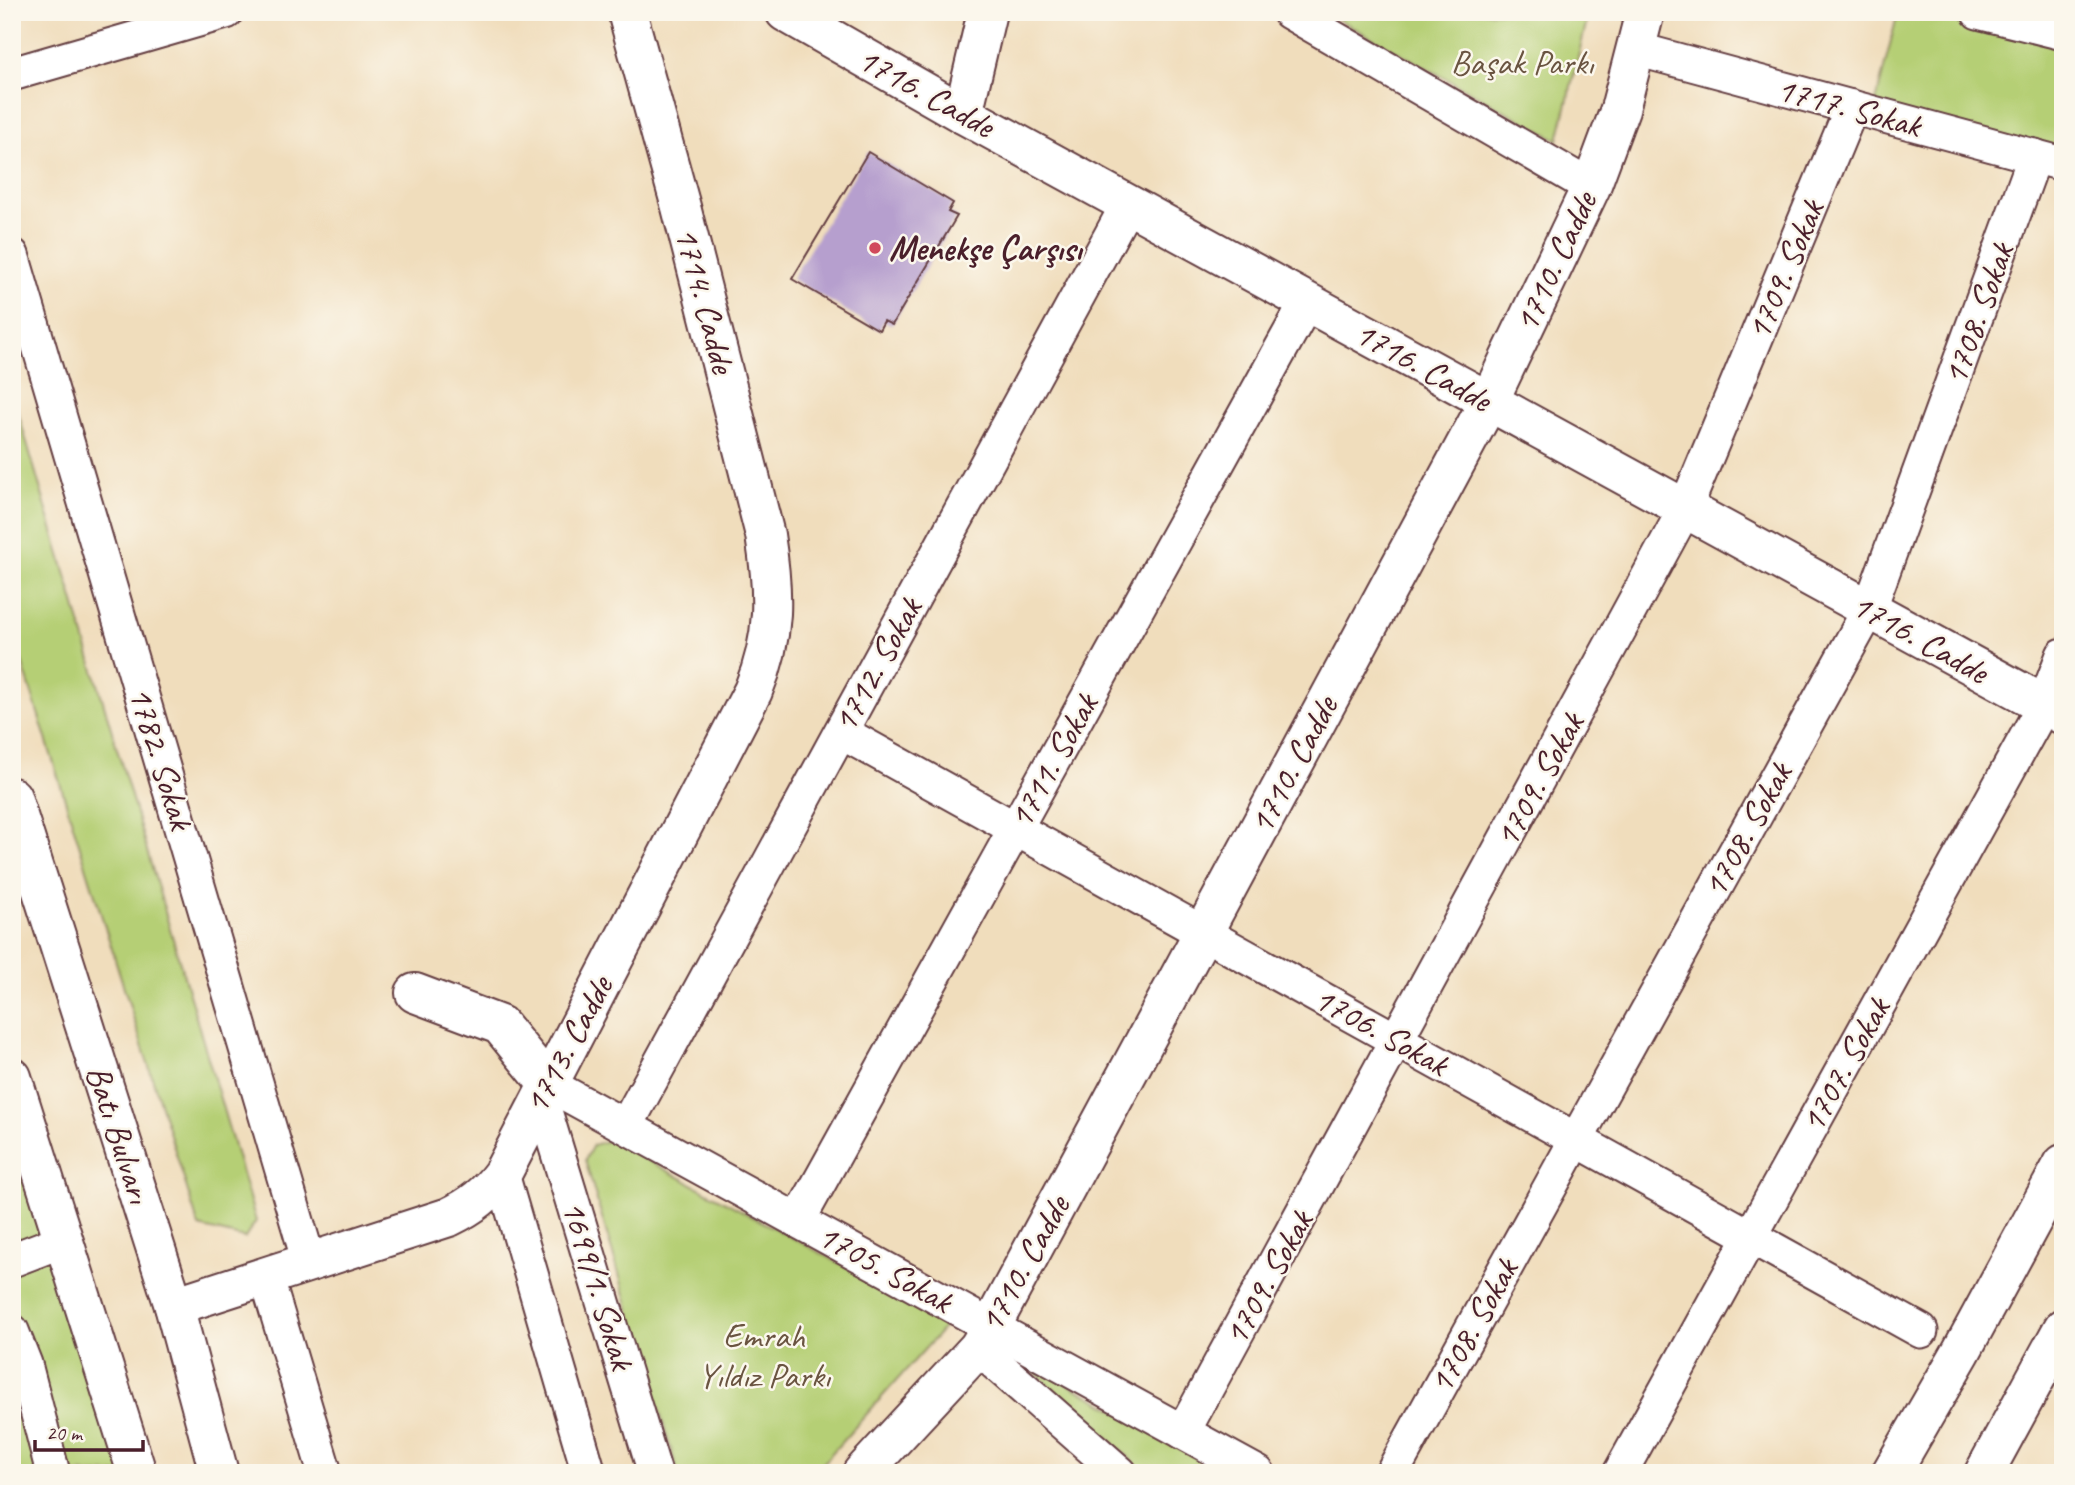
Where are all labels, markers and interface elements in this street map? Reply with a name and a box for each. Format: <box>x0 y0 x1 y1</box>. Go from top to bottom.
street label: 1716. Cadde <box>850 36 1004 149</box>
park label: Başak Parkı <box>1451 40 1595 85</box>
street label: 1717. Sokak <box>1772 66 1928 148</box>
street label: 1710. Cadde <box>1503 183 1608 339</box>
street label: 1709. Sokak <box>1736 192 1835 346</box>
street label: 1714. Cadde <box>664 222 747 380</box>
place label: Menekşe Çarşısı <box>889 226 1084 271</box>
street label: 1708. Sokak <box>1932 235 2025 391</box>
marker: Menekşe Çarşısı <box>867 240 883 256</box>
street label: 1716. Cadde <box>1347 310 1501 423</box>
street label: 1716. Cadde <box>1844 582 1998 695</box>
street label: 1712. Sokak <box>822 588 933 740</box>
street label: 1782. Sokak <box>118 681 205 837</box>
street label: 1711. Sokak <box>998 684 1109 836</box>
street label: 1710. Cadde <box>1238 686 1349 841</box>
street label: 1709. Sokak <box>1484 703 1595 855</box>
street label: 1708. Sokak <box>1692 753 1803 905</box>
street label: 1713. Cadde <box>513 966 624 1121</box>
street label: 1706. Sokak <box>1306 976 1458 1087</box>
street label: 1707. Sokak <box>1790 988 1901 1140</box>
street label: Batı Bulvarı <box>76 1059 163 1210</box>
street label: 1710. Cadde <box>968 1186 1081 1340</box>
street label: 1699/1. Sokak <box>551 1195 646 1377</box>
street label: 1709. Sokak <box>1213 1201 1324 1353</box>
street label: 1705. Sokak <box>810 1213 962 1324</box>
street label: 1708. Sokak <box>1418 1249 1529 1401</box>
park label: Emrah Yıldız Parkı <box>698 1313 831 1398</box>
scale bar <box>35 1408 144 1452</box>
text: 20 m <box>46 1420 84 1446</box>

